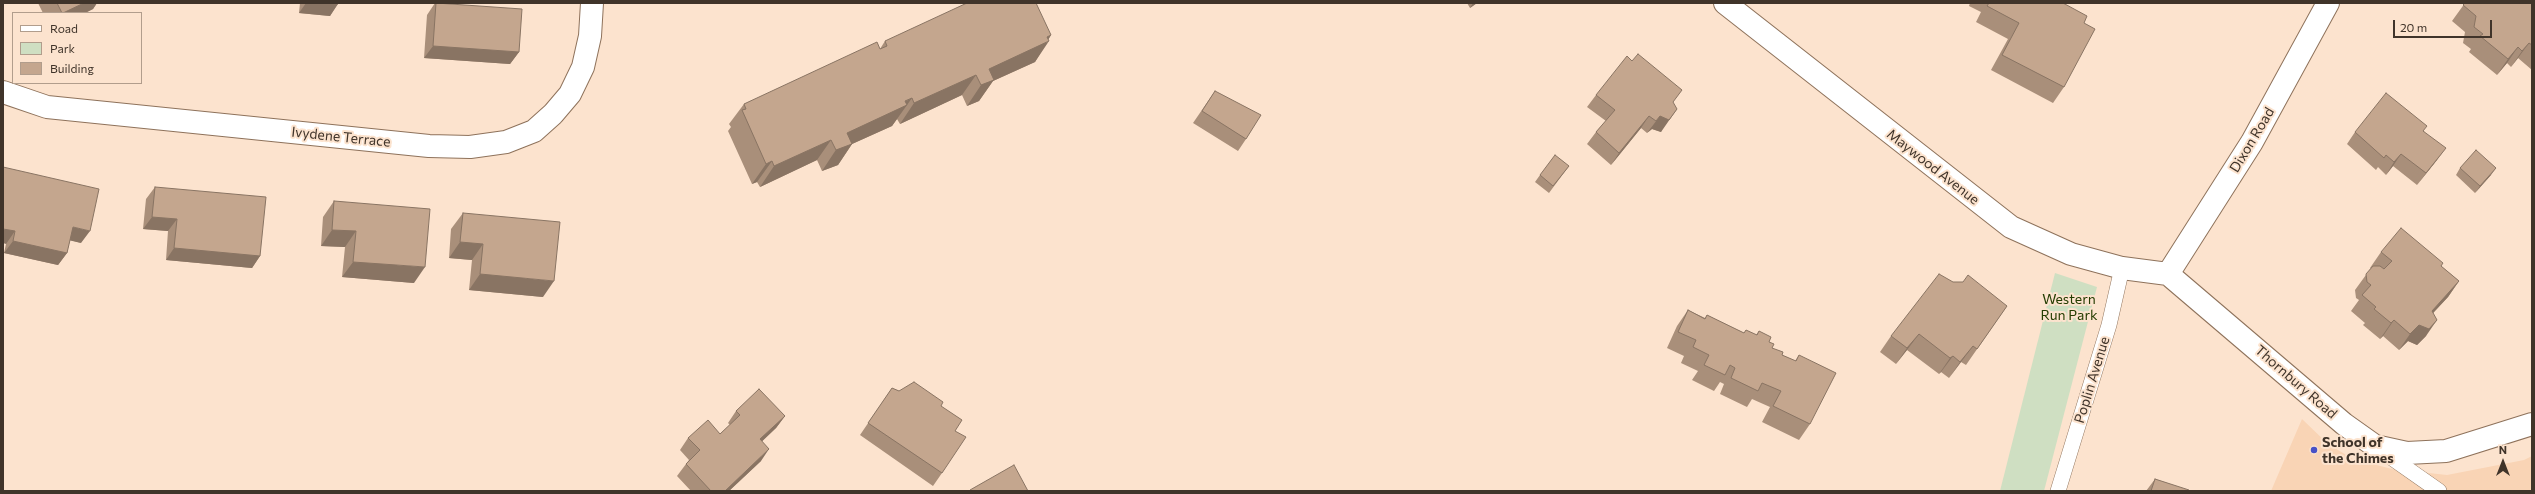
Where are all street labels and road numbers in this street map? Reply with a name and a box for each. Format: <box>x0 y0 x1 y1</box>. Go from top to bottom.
street label: Dixon Road <box>2226 104 2278 176</box>
street label: Ivydene Terrace <box>291 123 391 151</box>
street label: Maywood Avenue <box>1883 126 1983 208</box>
street label: Poplin Avenue <box>2071 335 2113 425</box>
street label: Thornbury Road <box>2252 342 2340 422</box>

